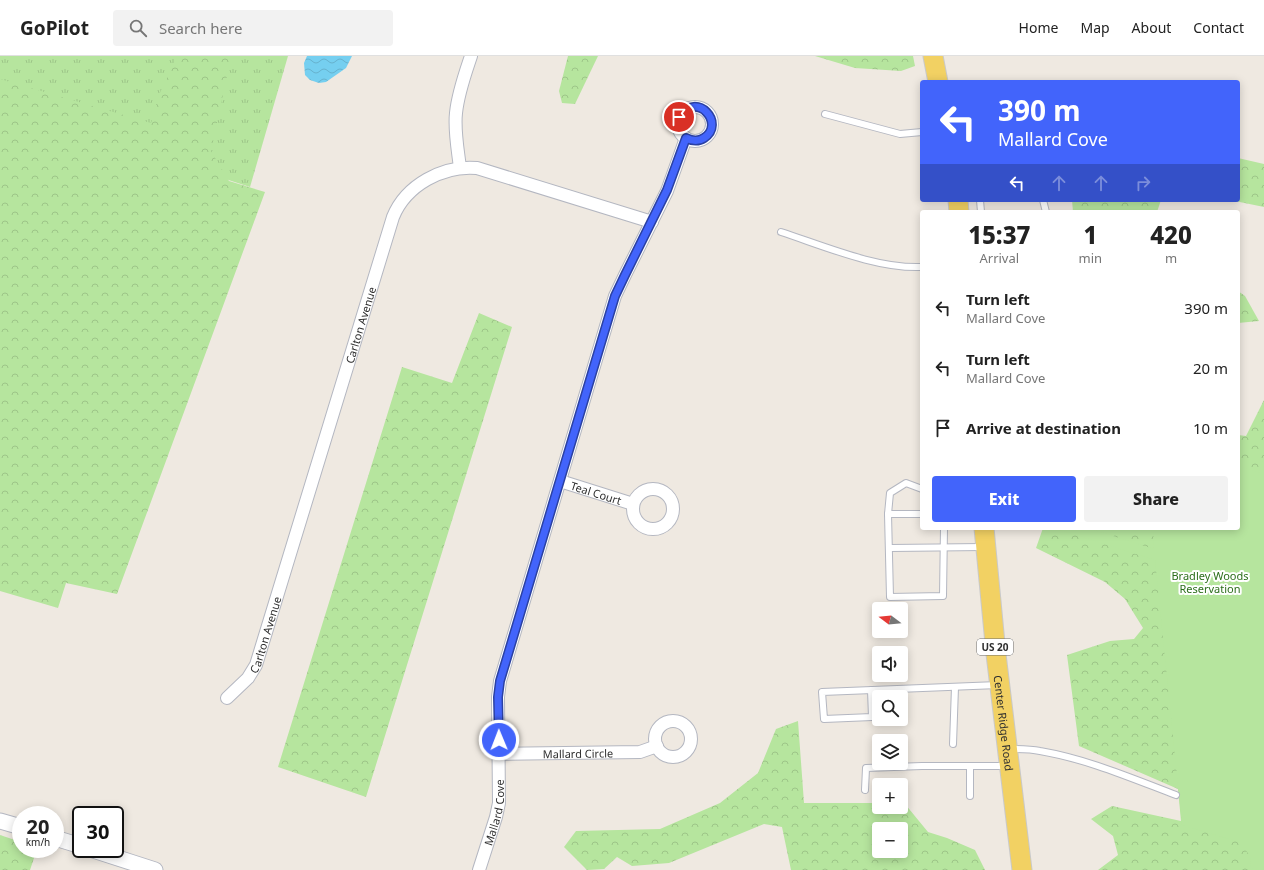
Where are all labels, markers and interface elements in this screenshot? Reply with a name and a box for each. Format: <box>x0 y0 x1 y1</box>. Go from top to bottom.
search box <box>113 10 393 46</box>
text: GoPilot <box>20 15 89 41</box>
icon: search <box>127 17 149 39</box>
text: Search here <box>159 18 242 38</box>
text: Home <box>1019 18 1058 37</box>
text: Map <box>1080 18 1110 37</box>
text: About <box>1132 18 1171 37</box>
text: Contact <box>1193 18 1244 37</box>
text: 390 m <box>998 91 1081 129</box>
icon: left <box>932 96 984 148</box>
pin <box>662 100 696 134</box>
icon: arrive <box>668 106 690 128</box>
text: Mallard Cove <box>998 127 1108 151</box>
icon: left <box>1006 172 1028 194</box>
icon: ahead <box>1048 172 1070 194</box>
icon: ahead <box>1090 172 1112 194</box>
icon: right <box>1132 172 1154 194</box>
text: 15:37 <box>968 218 1030 251</box>
text: 1 <box>1083 218 1097 251</box>
text: 420 <box>1150 218 1192 251</box>
text: Arrival <box>979 249 1019 267</box>
text: min <box>1079 249 1102 267</box>
text: m <box>1165 249 1177 267</box>
street label: Carlton Avenue <box>341 285 379 365</box>
text: Turn left <box>966 289 1030 309</box>
icon: left <box>932 297 954 319</box>
text: 390 m <box>1184 298 1228 318</box>
text: Mallard Cove <box>966 309 1045 327</box>
text: Turn left <box>966 349 1030 369</box>
icon: left <box>932 357 954 379</box>
text: 20 m <box>1193 358 1228 378</box>
text: Mallard Cove <box>966 369 1045 387</box>
icon: arrive <box>932 417 954 439</box>
text: Arrive at destination <box>966 418 1121 438</box>
text: 10 m <box>1193 418 1228 438</box>
button: Exit <box>932 476 1076 522</box>
button: Share <box>1084 476 1228 522</box>
street label: Teal Court <box>569 477 624 507</box>
park label: Bradley Woods Reservation <box>1171 568 1249 596</box>
street label: Carlton Avenue <box>245 594 284 676</box>
north arrow <box>872 602 908 638</box>
map controls <box>872 602 908 858</box>
road number: US 20 <box>977 639 1013 655</box>
button: sound <box>872 646 908 682</box>
street label: Center Ridge Road <box>991 674 1018 772</box>
button: search <box>872 690 908 726</box>
position arrow <box>478 719 520 761</box>
button: layers <box>872 734 908 770</box>
street label: Mallard Circle <box>543 745 613 761</box>
button: + <box>872 778 908 814</box>
street label: Mallard Cove <box>480 779 507 847</box>
speed limit sign: 30 <box>72 806 124 858</box>
text: 20 <box>27 813 49 840</box>
button: − <box>872 822 908 858</box>
text: km/h <box>26 835 50 849</box>

